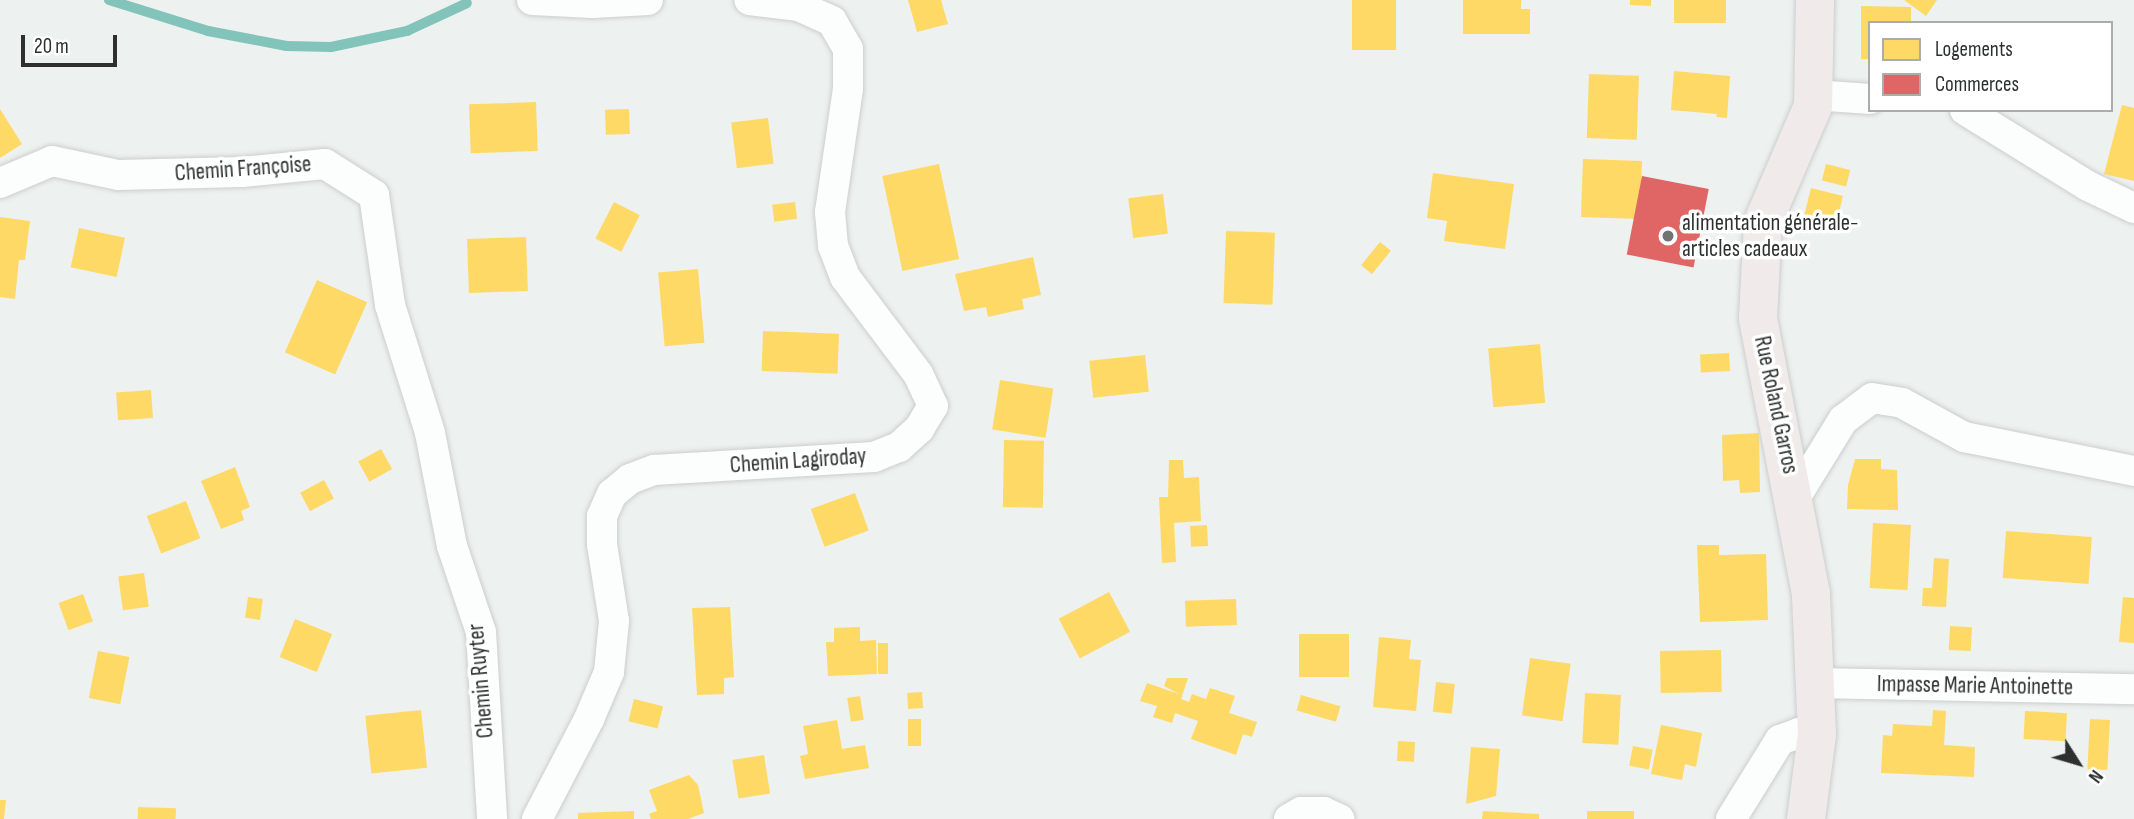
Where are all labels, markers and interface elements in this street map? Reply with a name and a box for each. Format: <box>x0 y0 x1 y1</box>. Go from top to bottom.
scale bar <box>24 21 121 65</box>
legend <box>1868 21 2113 112</box>
text: 20 m <box>34 34 69 59</box>
text: Logements <box>1935 37 2013 62</box>
text: Commerces <box>1935 72 2019 97</box>
street label: Chemin Françoise <box>174 150 312 188</box>
place label: alimentation générale- articles cadeaux <box>1682 209 1859 263</box>
marker: alimentation générale- articles cadeaux <box>1660 228 1676 244</box>
street label: Rue Roland Garros <box>1748 334 1804 476</box>
street label: Chemin Lagiroday <box>729 442 867 480</box>
street label: Chemin Ruyter <box>462 623 500 739</box>
street label: Impasse Marie Antoinette <box>1877 670 2073 702</box>
north arrow <box>2043 728 2113 798</box>
text: N <box>2083 765 2107 787</box>

